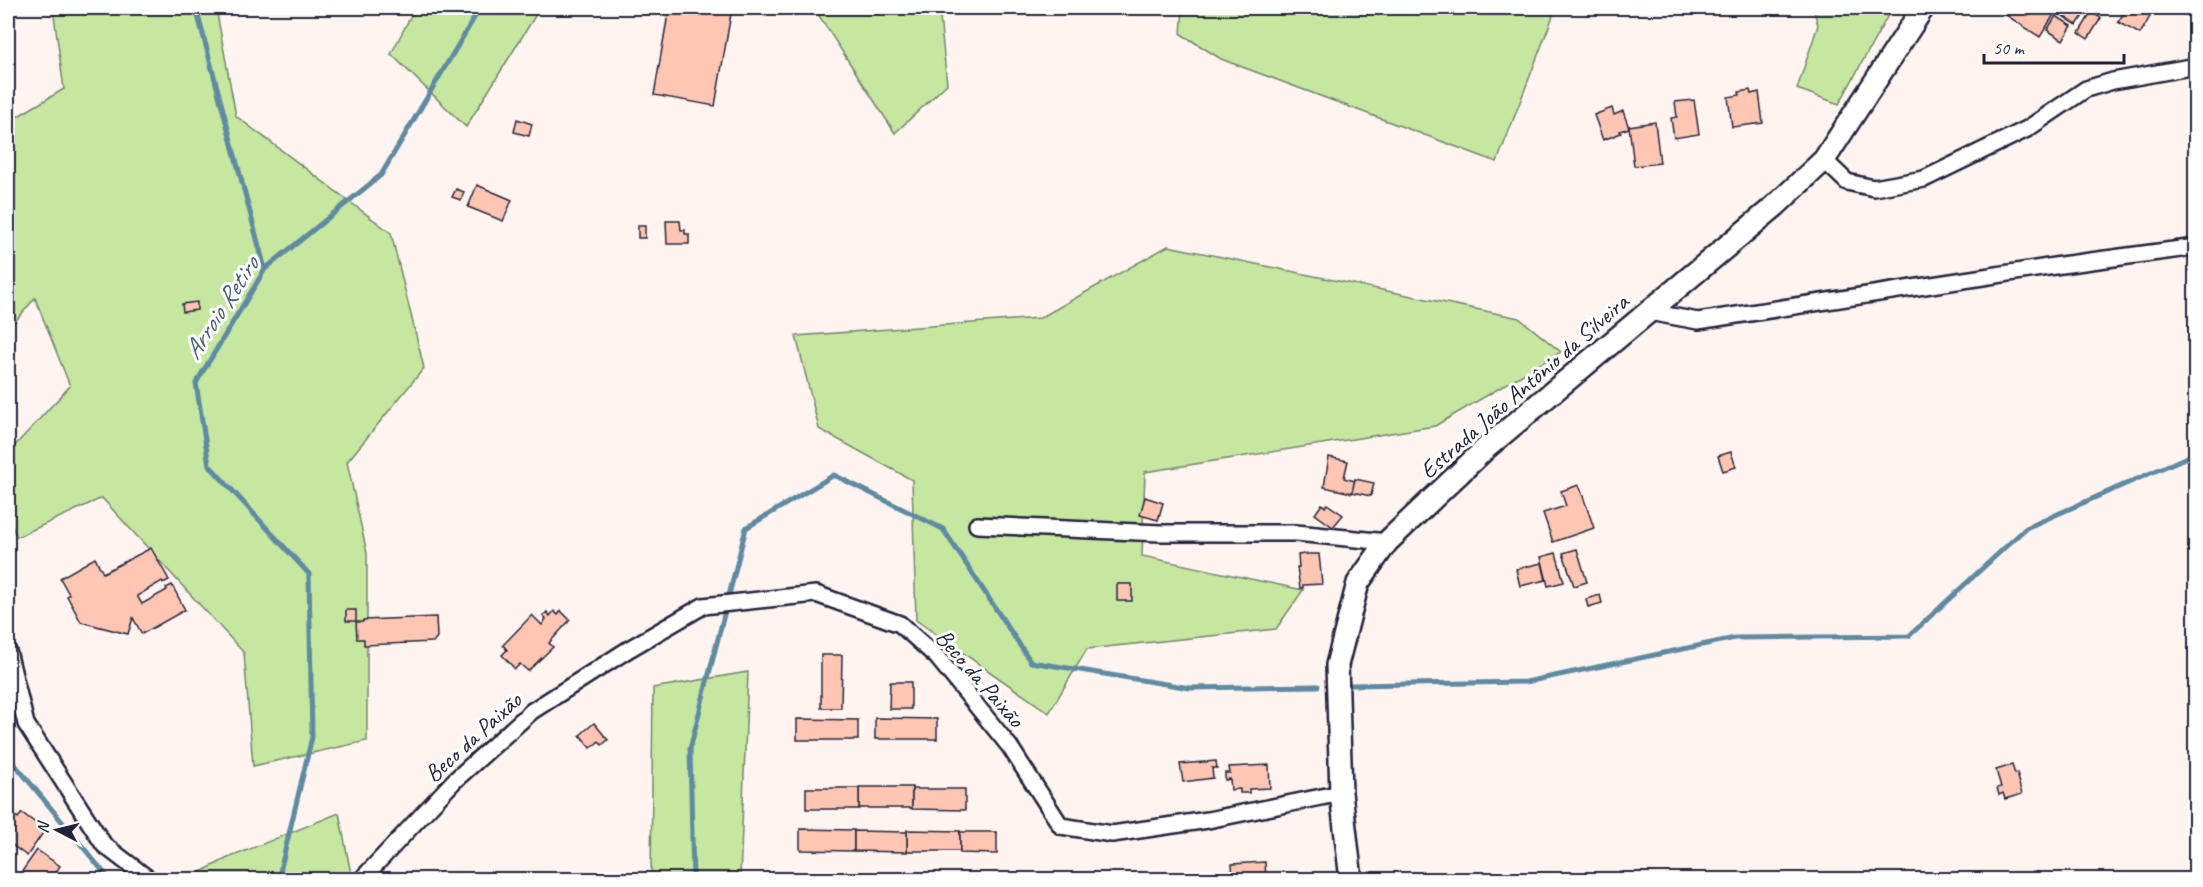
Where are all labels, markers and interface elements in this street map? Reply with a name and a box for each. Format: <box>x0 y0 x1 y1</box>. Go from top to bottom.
scale bar <box>1984 27 2124 65</box>
text: 50 m <box>1993 37 2026 59</box>
water label: Arroio Retiro <box>176 248 268 365</box>
street label: Estrada João Antônio da Silveira <box>1413 286 1636 485</box>
street label: Beco da Paixão <box>929 623 1032 734</box>
street label: Beco da Paixão <box>418 685 529 788</box>
north arrow <box>27 800 87 860</box>
text: N <box>33 819 54 834</box>

